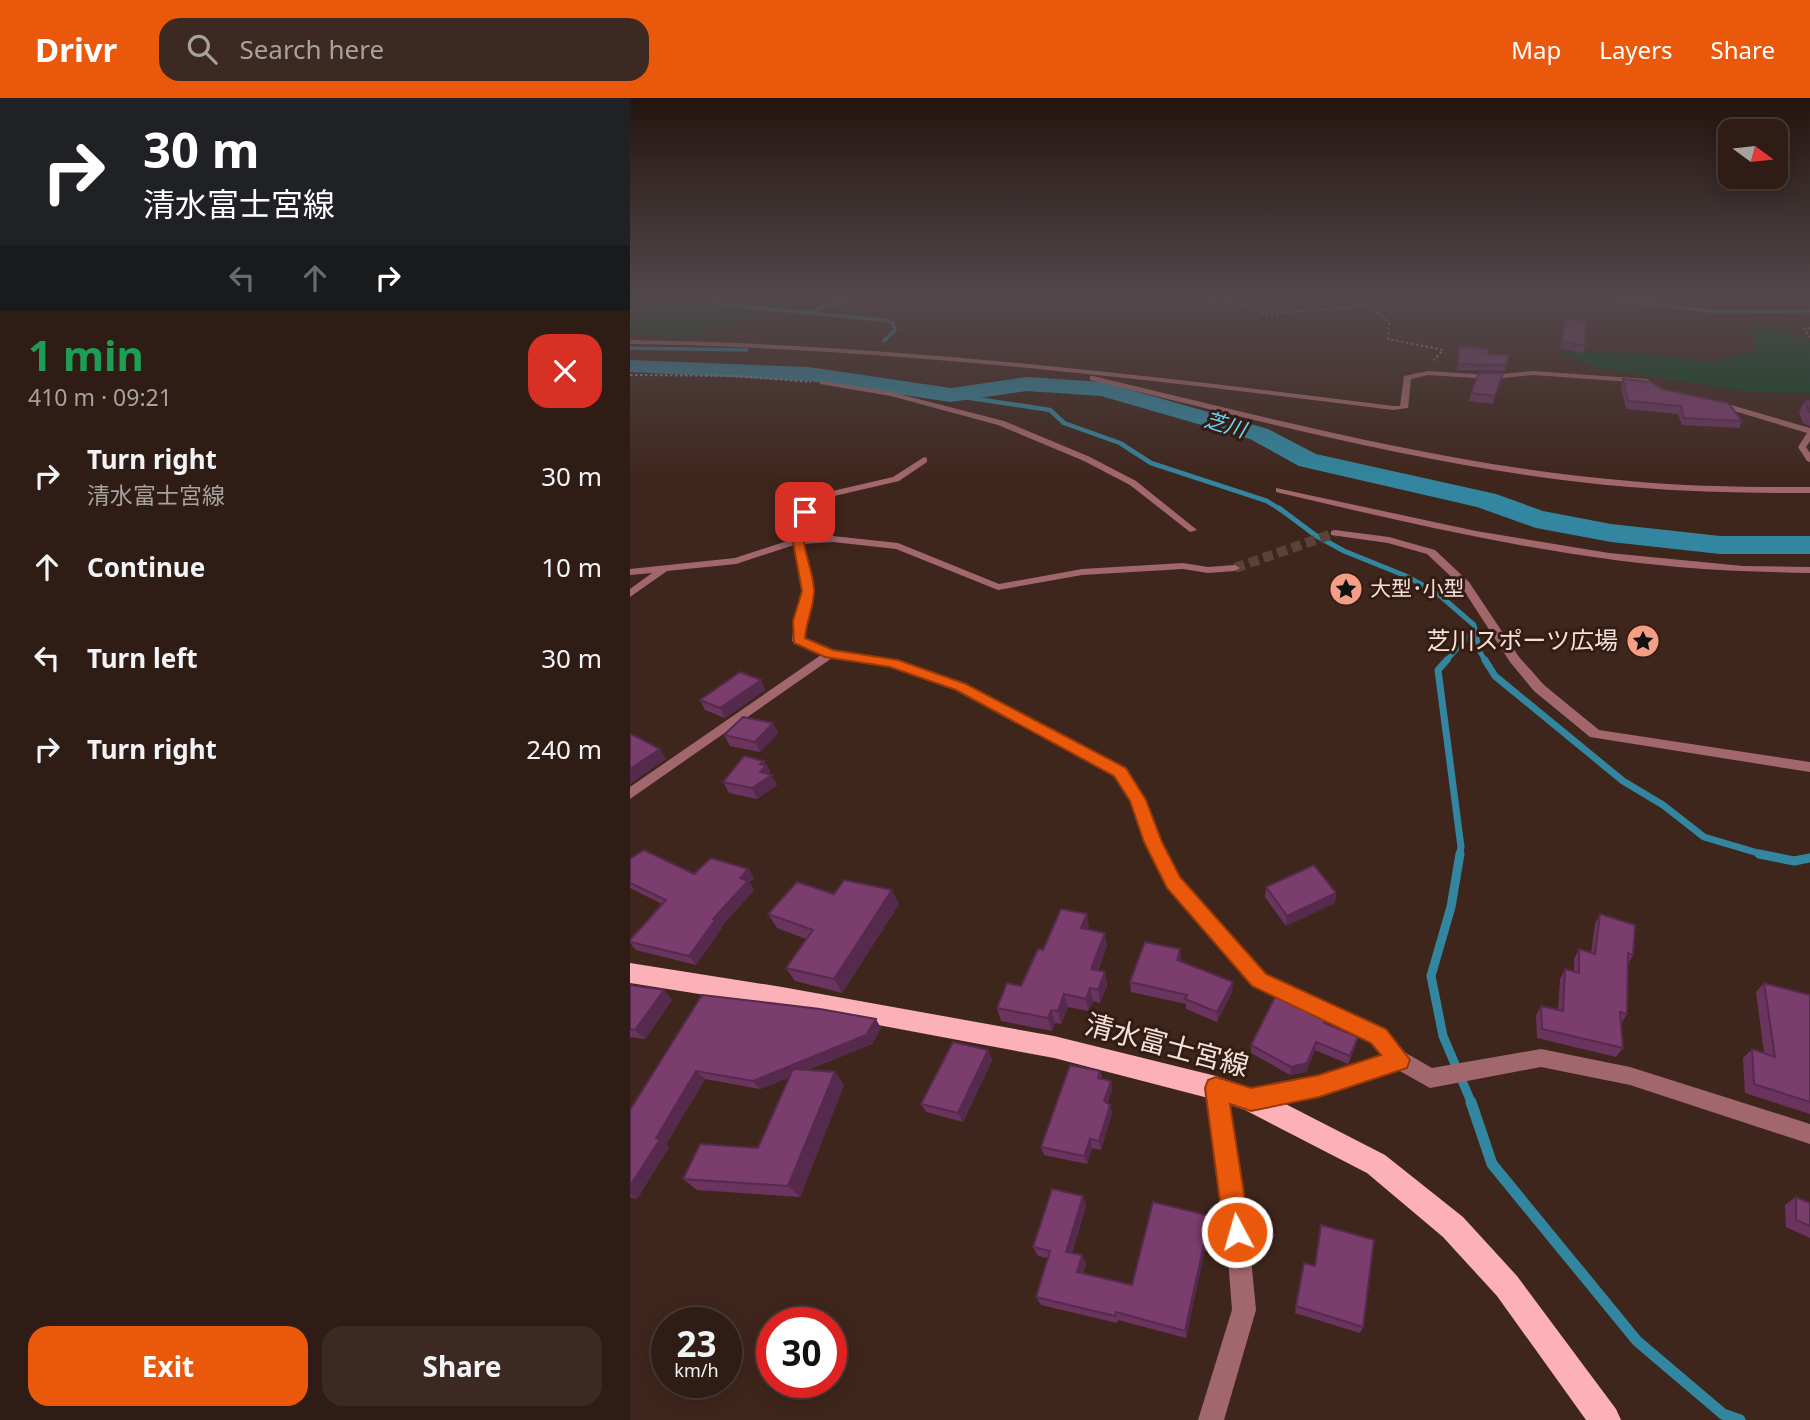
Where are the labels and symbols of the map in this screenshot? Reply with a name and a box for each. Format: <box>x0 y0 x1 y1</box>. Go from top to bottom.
north arrow <box>1718 119 1788 189</box>
water label: 芝川 <box>1201 405 1251 444</box>
pin <box>775 482 835 542</box>
place icon: 大型･小型 <box>1327 570 1365 608</box>
place label: 大型･小型 <box>1370 574 1465 602</box>
place icon: 芝川スポーツ広場 <box>1624 622 1662 660</box>
place label: 芝川スポーツ広場 <box>1426 623 1618 656</box>
street label: 清水富士宮線 <box>1081 1004 1253 1084</box>
position arrow <box>1200 1195 1274 1269</box>
speed limit sign: 30 <box>756 1307 847 1398</box>

